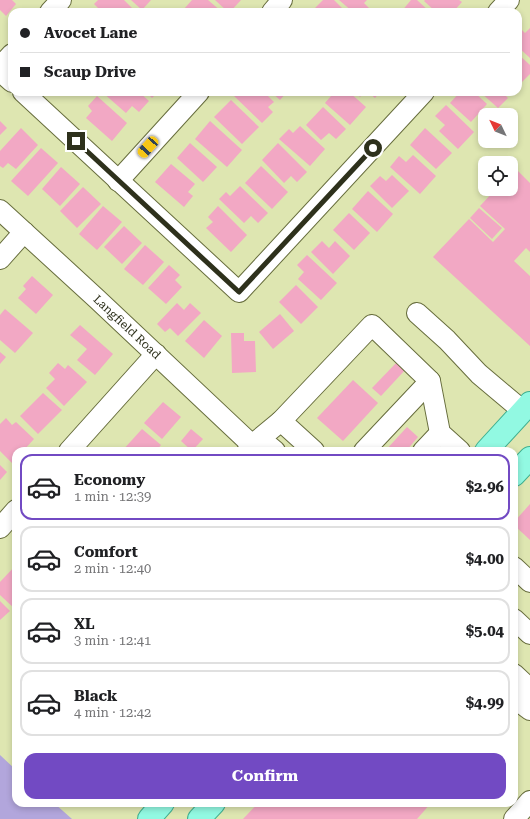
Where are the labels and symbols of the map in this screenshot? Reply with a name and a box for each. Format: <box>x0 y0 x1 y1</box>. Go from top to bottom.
north arrow <box>478 108 518 148</box>
route end <box>67 132 85 150</box>
car <box>136 134 160 160</box>
route start <box>364 139 382 157</box>
street label: Langfield Road <box>90 292 164 362</box>

